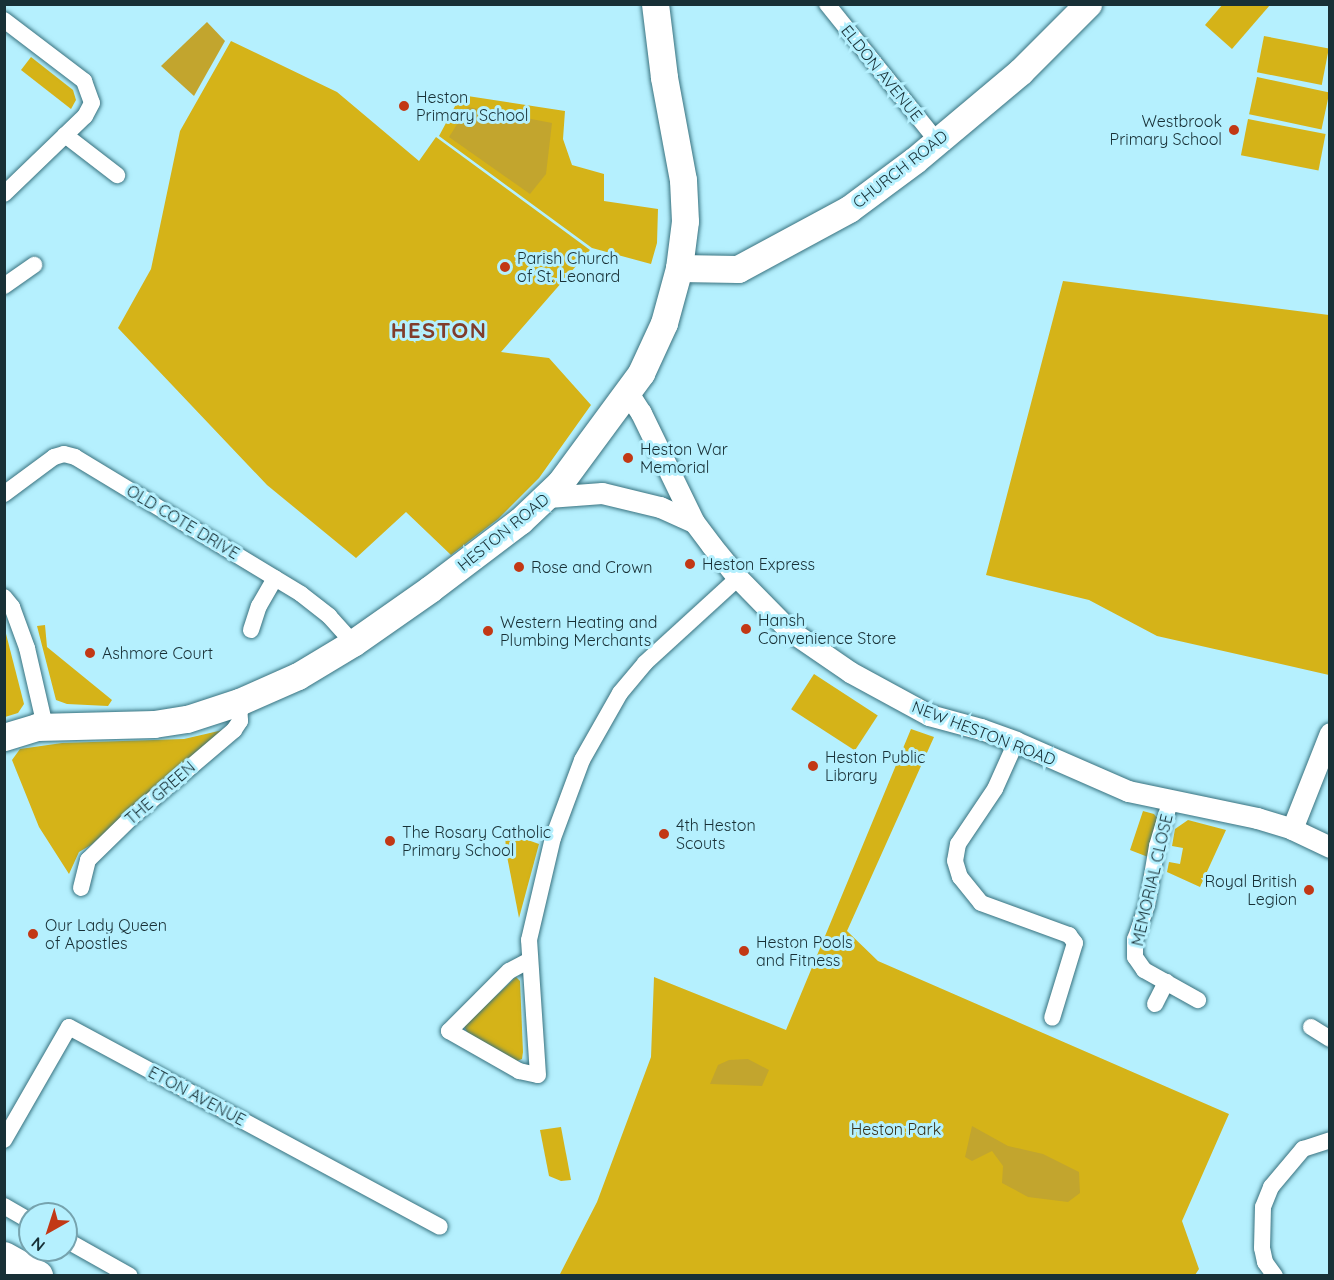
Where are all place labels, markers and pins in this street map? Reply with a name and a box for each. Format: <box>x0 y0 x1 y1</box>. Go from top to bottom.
place label: Heston Primary School <box>416 87 528 125</box>
marker: Heston Primary School <box>397 99 411 113</box>
place label: Westbrook Primary School <box>1110 111 1222 149</box>
marker: Westbrook Primary School <box>1227 123 1241 137</box>
place label: Parish Church of St. Leonard <box>517 248 620 286</box>
marker: Parish Church of St. Leonard <box>498 260 512 274</box>
place label: Heston War Memorial <box>640 439 728 477</box>
marker: Heston War Memorial <box>621 451 635 465</box>
place label: Heston Express <box>702 554 815 574</box>
place label: Rose and Crown <box>531 557 652 577</box>
marker: Heston Express <box>683 557 697 571</box>
marker: Rose and Crown <box>512 560 526 574</box>
place label: Hansh Convenience Store <box>758 610 896 648</box>
place label: Western Heating and Plumbing Merchants <box>500 612 657 650</box>
marker: Hansh Convenience Store <box>739 622 753 636</box>
marker: Western Heating and Plumbing Merchants <box>481 624 495 638</box>
place label: Ashmore Court <box>102 643 213 663</box>
marker: Ashmore Court <box>83 646 97 660</box>
place label: Heston Public Library <box>825 747 925 785</box>
marker: Heston Public Library <box>806 759 820 773</box>
place label: 4th Heston Scouts <box>676 815 756 853</box>
place label: The Rosary Catholic Primary School <box>402 822 551 860</box>
marker: 4th Heston Scouts <box>657 827 671 841</box>
marker: The Rosary Catholic Primary School <box>383 834 397 848</box>
place label: Royal British Legion <box>1204 871 1297 909</box>
marker: Royal British Legion <box>1302 883 1316 897</box>
place label: Our Lady Queen of Apostles <box>45 915 167 953</box>
marker: Our Lady Queen of Apostles <box>26 927 40 941</box>
place label: Heston Pools and Fitness <box>756 932 853 970</box>
marker: Heston Pools and Fitness <box>737 944 751 958</box>

